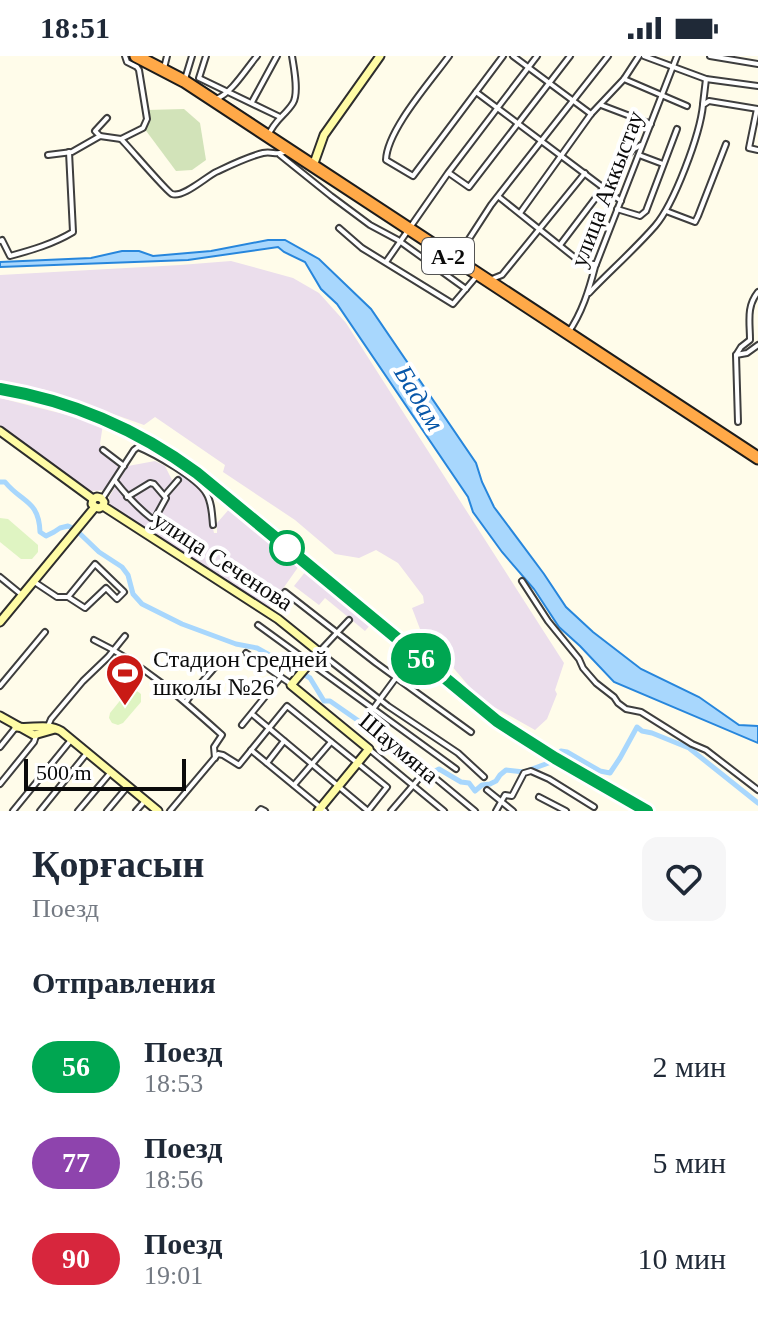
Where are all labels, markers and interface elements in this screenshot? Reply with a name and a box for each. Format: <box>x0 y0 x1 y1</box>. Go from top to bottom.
text: 18:51 <box>40 11 110 44</box>
street label: улица Аккыстау <box>565 107 649 271</box>
road number: A-2 <box>422 238 474 274</box>
water label: Бадам <box>388 359 450 436</box>
street label: улица Сеченова <box>148 506 298 616</box>
unlabelled marker <box>270 531 304 565</box>
line badge: 56 <box>385 633 457 685</box>
text: 56 <box>407 643 435 674</box>
place label: Стадион средней школы №26 <box>153 646 328 700</box>
sports icon: Стадион средней школы №26 <box>104 652 146 707</box>
street label: Шаумяна <box>354 707 444 789</box>
scale bar <box>24 755 186 791</box>
text: 500 m <box>36 760 92 785</box>
button: heart <box>642 837 726 921</box>
text: Қорғасын <box>32 843 204 885</box>
text: Поезд <box>32 894 99 923</box>
text: Отправления <box>32 966 216 999</box>
text: Поезд <box>144 1035 222 1068</box>
text: 2 мин <box>652 1050 726 1083</box>
text: 56 <box>62 1051 90 1082</box>
text: 18:53 <box>144 1069 203 1098</box>
text: Поезд <box>144 1131 222 1164</box>
text: 5 мин <box>652 1146 726 1179</box>
text: 77 <box>62 1147 90 1178</box>
text: 18:56 <box>144 1165 203 1194</box>
text: Поезд <box>144 1227 222 1260</box>
text: 10 мин <box>637 1242 726 1275</box>
text: 90 <box>62 1243 90 1274</box>
text: 19:01 <box>144 1261 203 1290</box>

